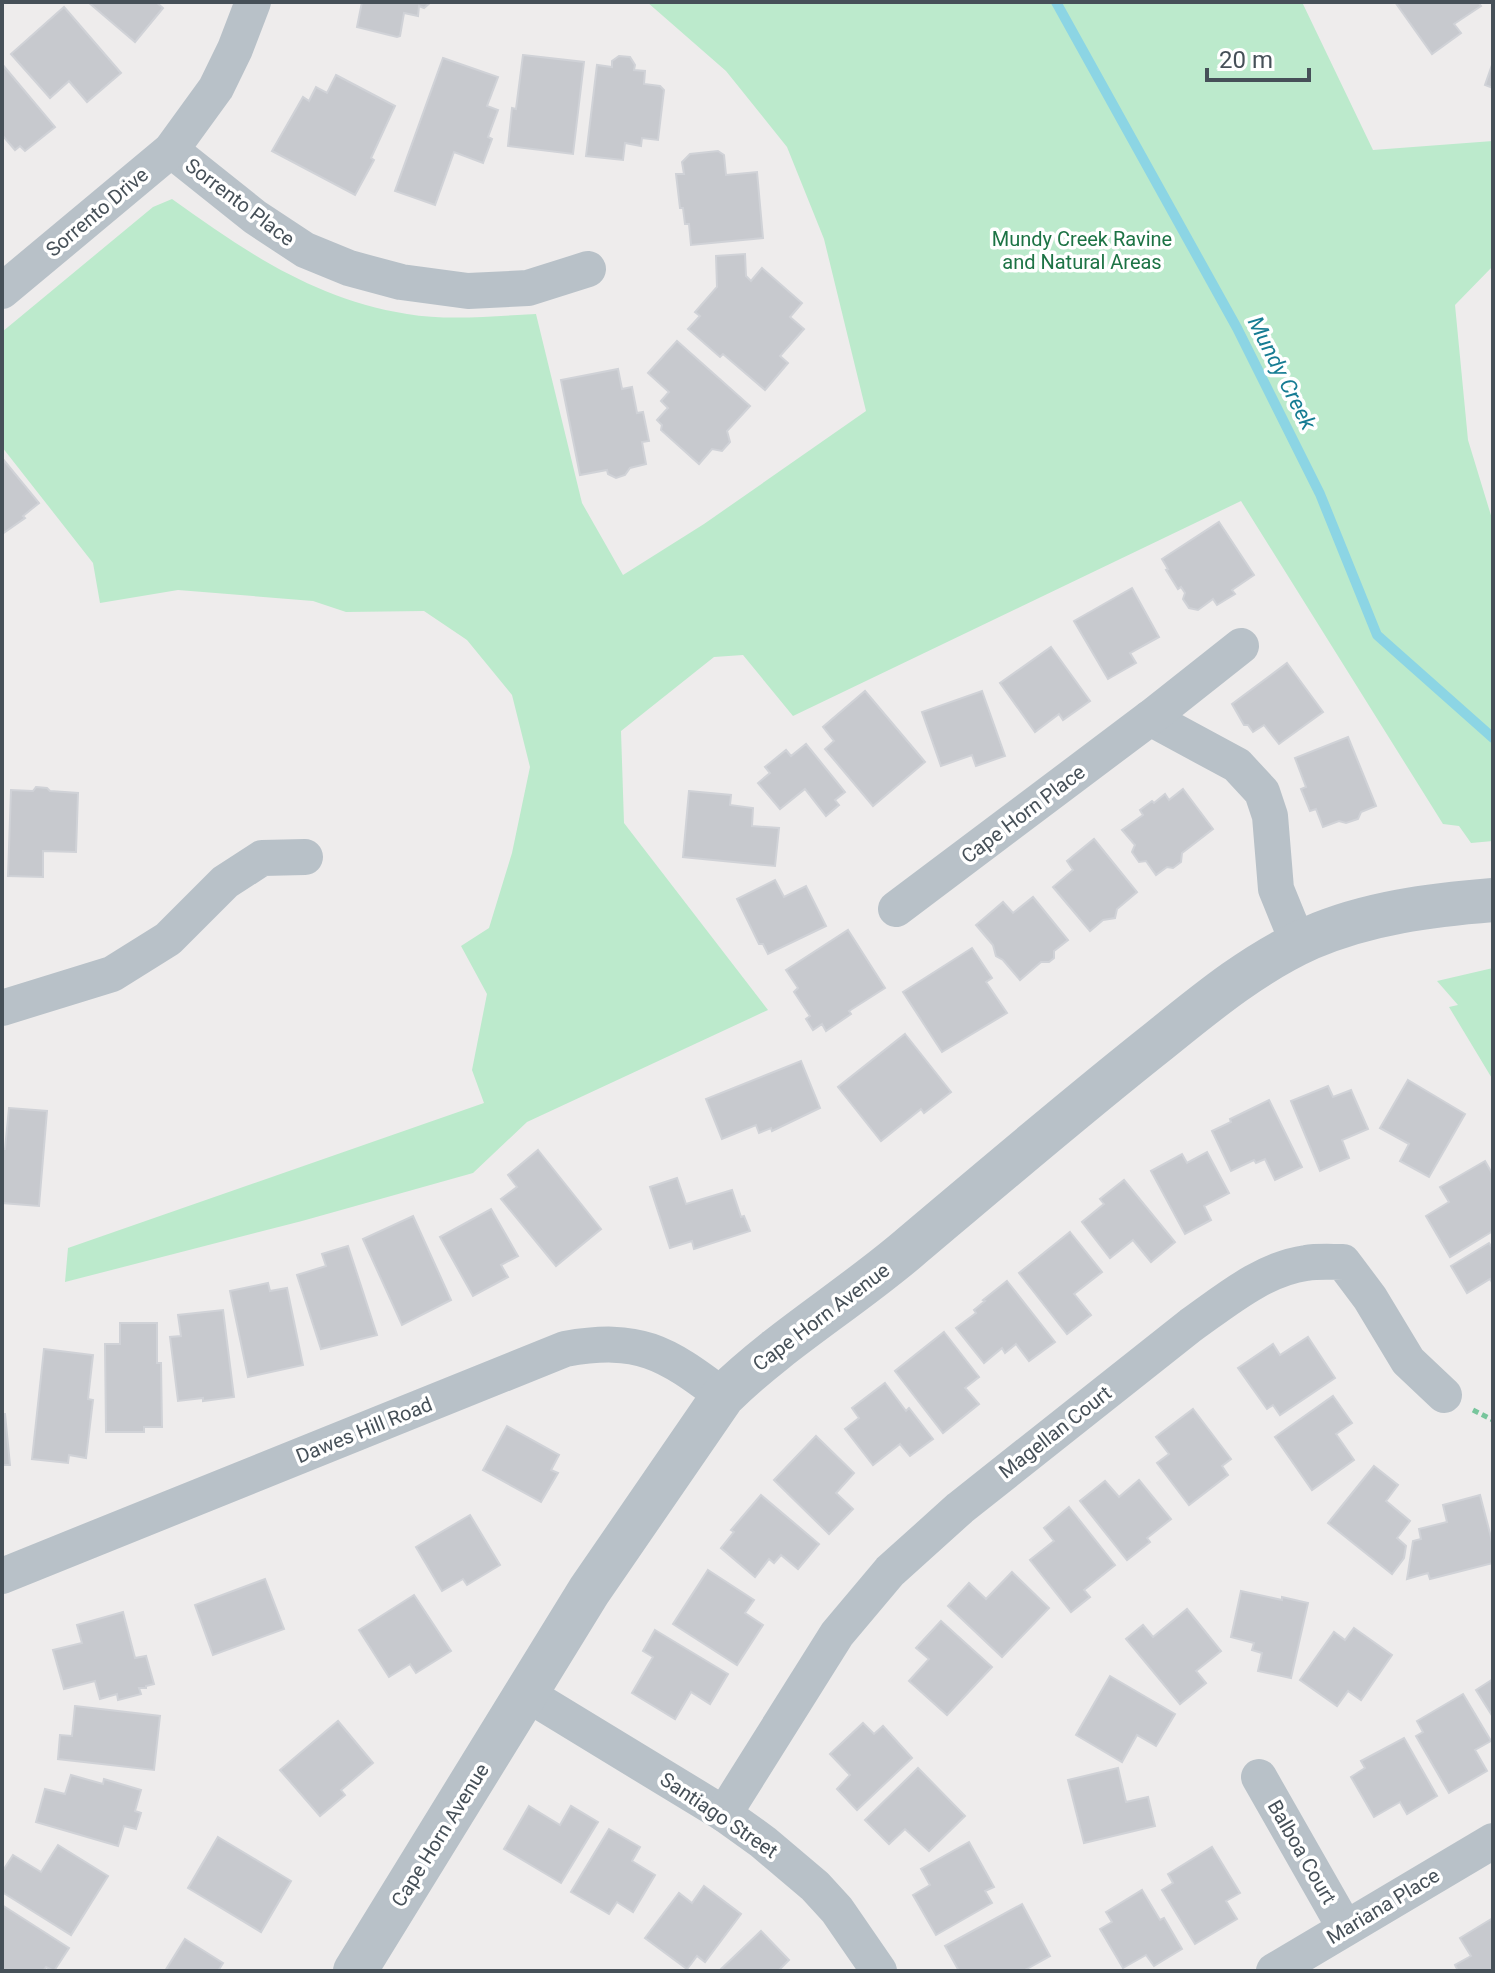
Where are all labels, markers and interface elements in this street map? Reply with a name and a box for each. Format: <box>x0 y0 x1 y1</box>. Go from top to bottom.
scale bar <box>1207 32 1309 82</box>
text: 20 m <box>1219 46 1273 74</box>
street label: Sorrento Place <box>181 153 299 251</box>
street label: Sorrento Drive <box>41 162 153 262</box>
park label: Mundy Creek Ravine and Natural Areas <box>992 227 1172 274</box>
water label: Mundy Creek <box>1243 312 1322 435</box>
street label: Cape Horn Place <box>956 760 1090 868</box>
street label: Cape Horn Avenue <box>748 1258 894 1376</box>
street label: Magellan Court <box>994 1381 1116 1483</box>
street label: Dawes Hill Road <box>292 1392 436 1468</box>
street label: Cape Horn Avenue <box>386 1759 494 1911</box>
street label: Santiago Street <box>656 1767 782 1863</box>
street label: Balboa Court <box>1263 1796 1341 1908</box>
street label: Mariana Place <box>1322 1863 1444 1949</box>

